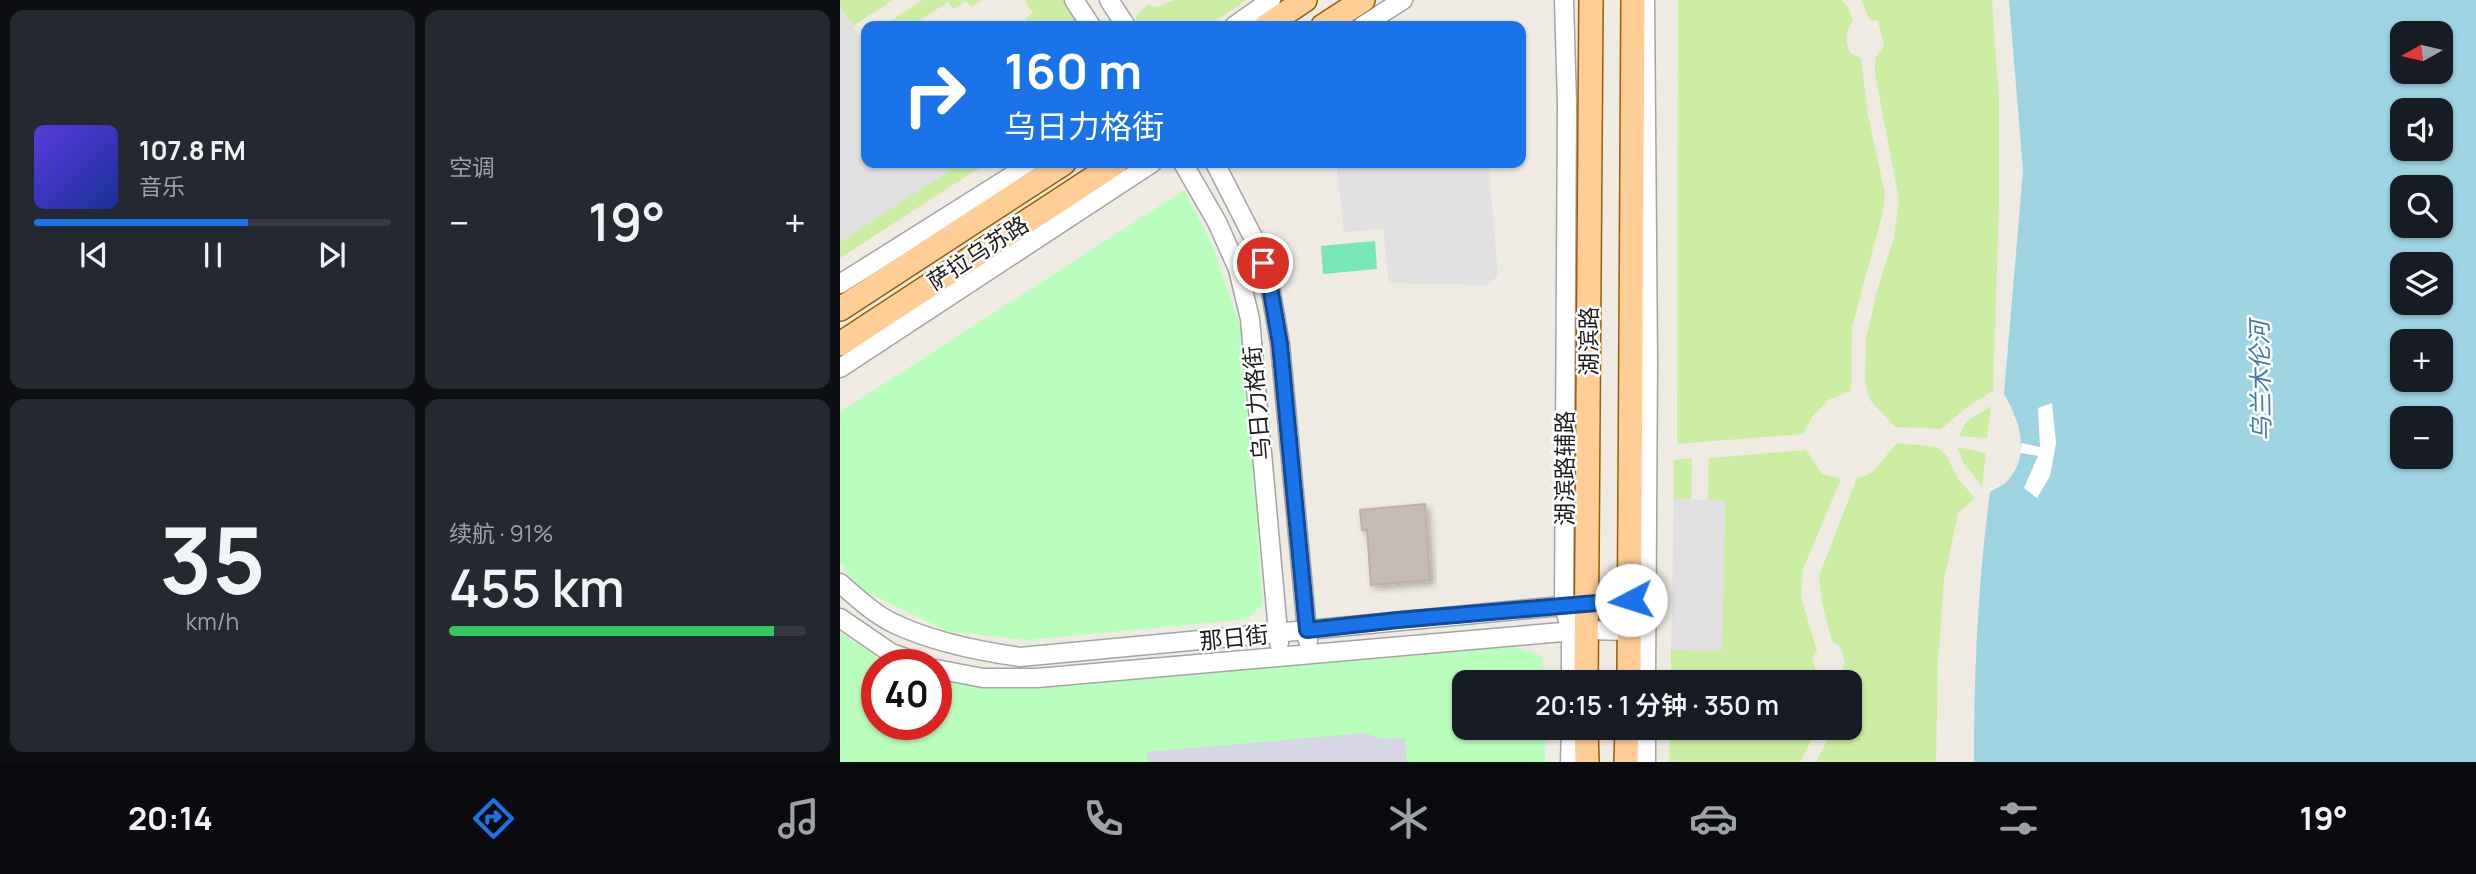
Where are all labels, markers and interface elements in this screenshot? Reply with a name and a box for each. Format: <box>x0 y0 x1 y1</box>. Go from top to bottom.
north arrow <box>2390 21 2454 84</box>
map controls <box>2390 21 2453 469</box>
text: 160 m <box>1004 37 1142 104</box>
icon: right <box>889 49 980 140</box>
button: sound <box>2390 98 2453 161</box>
text: 乌日力格街 <box>1004 104 1164 148</box>
text: 107.8 FM <box>139 132 246 168</box>
text: 空调 <box>449 151 495 183</box>
text: 音乐 <box>139 170 185 202</box>
button: search <box>2390 175 2453 238</box>
text: 19° <box>588 186 666 257</box>
text: − <box>449 196 470 248</box>
text: + <box>784 196 806 248</box>
street label: 萨拉乌苏路 <box>921 207 1034 297</box>
pin <box>1233 233 1293 293</box>
icon: previous <box>75 236 113 274</box>
icon: pause <box>194 236 232 274</box>
icon: next <box>313 236 351 274</box>
icon: arrive <box>1244 244 1282 282</box>
button: layers <box>2390 252 2453 315</box>
street label: 湖滨路 <box>1572 307 1604 376</box>
water label: 乌兰木伦河 <box>2242 317 2277 441</box>
button: + <box>2390 329 2453 392</box>
street label: 乌日力格街 <box>1235 344 1277 462</box>
button: − <box>2390 406 2453 469</box>
street label: 湖滨路辅路 <box>1548 411 1580 526</box>
text: 35 <box>159 497 266 621</box>
text: 续航 · 91% <box>449 517 553 549</box>
text: 455 km <box>449 552 625 623</box>
position arrow <box>1594 563 1668 637</box>
text: km/h <box>186 605 239 637</box>
street label: 那日街 <box>1198 617 1270 657</box>
speed limit sign: 40 <box>861 649 952 740</box>
text: 20:15 · 1 分钟 · 350 m <box>1535 687 1779 723</box>
icon: directions <box>469 794 518 843</box>
icon: music <box>774 794 823 843</box>
icon: phone <box>1079 794 1128 843</box>
icon: climate <box>1384 794 1433 843</box>
icon: car <box>1689 794 1738 843</box>
icon: filters <box>1994 794 2043 843</box>
text: 20:14 <box>128 796 213 840</box>
text: 19° <box>2300 796 2348 840</box>

